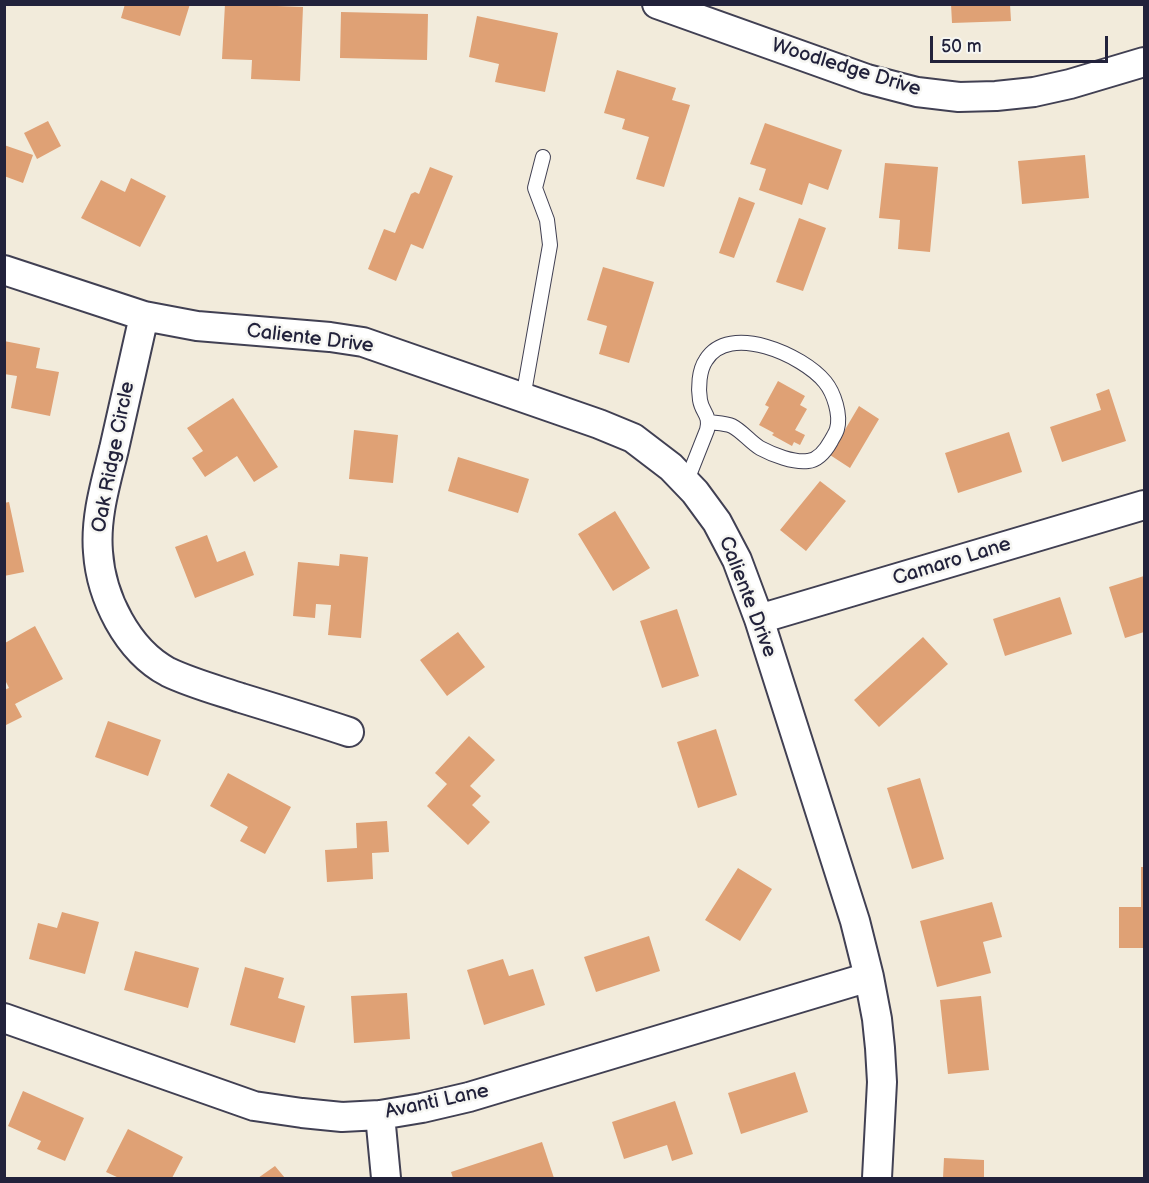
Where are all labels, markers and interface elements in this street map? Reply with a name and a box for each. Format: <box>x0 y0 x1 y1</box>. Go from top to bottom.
scale bar <box>933 24 1112 62</box>
street label: Woodledge Drive <box>768 34 924 102</box>
text: 50 m <box>941 36 982 57</box>
street label: Caliente Drive <box>245 319 375 359</box>
street label: Oak Ridge Circle <box>88 380 140 534</box>
street label: Caliente Drive <box>713 533 781 661</box>
street label: Camaro Lane <box>890 533 1014 591</box>
street label: Avanti Lane <box>383 1079 491 1125</box>

